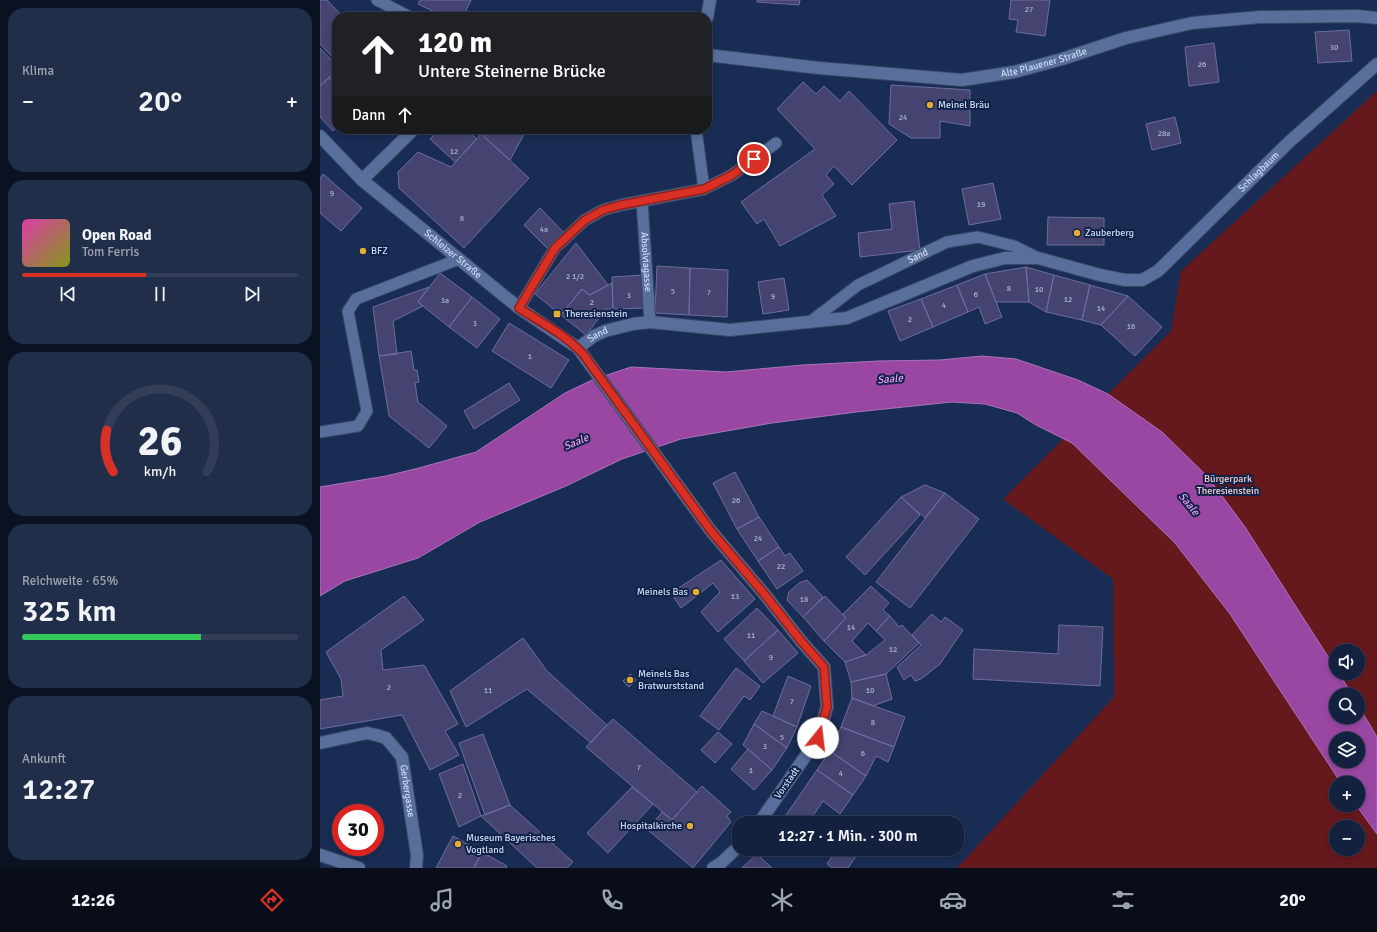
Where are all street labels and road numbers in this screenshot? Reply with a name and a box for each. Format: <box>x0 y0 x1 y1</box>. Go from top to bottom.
street label: Alte Plauener Straße <box>1000 45 1089 80</box>
street label: Schlagbaum <box>1236 149 1282 195</box>
street label: Schleizer Straße <box>422 227 484 281</box>
street label: Absolviagasse <box>638 231 654 292</box>
street label: Sand <box>906 246 930 266</box>
street label: Sand <box>585 324 610 345</box>
street label: Gerbergasse <box>397 764 417 818</box>
street label: Vorstadt <box>772 764 802 801</box>

